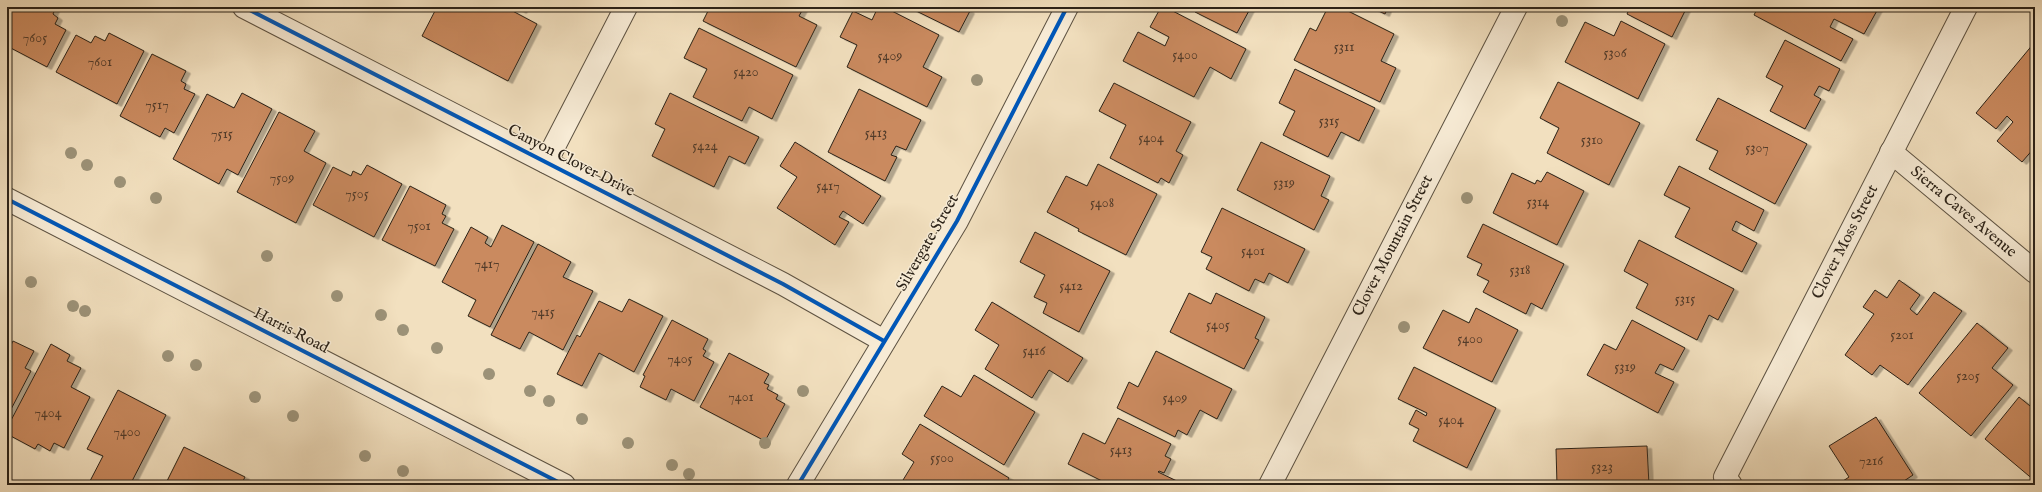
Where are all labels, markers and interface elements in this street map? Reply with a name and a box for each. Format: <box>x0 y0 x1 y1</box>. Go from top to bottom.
house number: 7605 <box>23 29 47 47</box>
house number: 5311 <box>1334 38 1354 56</box>
house number: 5306 <box>1603 44 1628 62</box>
house number: 5400 <box>1172 46 1198 64</box>
house number: 5409 <box>878 47 902 65</box>
house number: 7601 <box>88 53 112 71</box>
house number: 5420 <box>733 63 759 81</box>
house number: 7517 <box>145 96 169 114</box>
house number: 5315 <box>1319 112 1339 130</box>
street label: Canyon Clover Drive <box>504 120 638 202</box>
house number: 5413 <box>865 124 887 142</box>
house number: 7515 <box>211 125 233 143</box>
house number: 5404 <box>1138 129 1164 147</box>
house number: 5310 <box>1581 131 1603 149</box>
house number: 5424 <box>692 137 718 155</box>
house number: 5307 <box>1745 139 1769 157</box>
street label: Sierra Caves Avenue <box>1906 162 2021 262</box>
house number: 7509 <box>270 169 294 187</box>
street label: Clover Mountain Street <box>1348 171 1438 320</box>
house number: 5319 <box>1273 174 1295 192</box>
house number: 5417 <box>816 177 840 195</box>
street label: Clover Moss Street <box>1808 181 1883 303</box>
house number: 7505 <box>345 185 369 203</box>
street label: Silvergate Street <box>892 191 964 295</box>
house number: 5314 <box>1527 193 1549 211</box>
house number: 5408 <box>1090 194 1114 212</box>
house number: 7501 <box>407 217 431 235</box>
house number: 5401 <box>1241 242 1265 260</box>
house number: 7417 <box>474 255 500 273</box>
house number: 5318 <box>1509 261 1531 279</box>
house number: 5412 <box>1059 277 1083 295</box>
house number: 5315 <box>1675 290 1695 308</box>
street label: Harris Road <box>250 303 332 359</box>
house number: 7415 <box>531 303 555 321</box>
house number: 5405 <box>1206 316 1230 334</box>
house number: 5201 <box>1890 326 1914 344</box>
house number: 5400 <box>1457 330 1483 348</box>
house number: 5416 <box>1023 342 1047 360</box>
house number: 7405 <box>667 350 693 368</box>
house number: 5319 <box>1614 358 1636 376</box>
house number: 5205 <box>1956 367 1980 385</box>
house number: 7401 <box>728 388 754 406</box>
house number: 5409 <box>1163 389 1187 407</box>
house number: 7404 <box>34 404 62 422</box>
house number: 5404 <box>1438 411 1464 429</box>
house number: 7400 <box>113 423 141 441</box>
house number: 5413 <box>1110 441 1132 459</box>
house number: 5500 <box>930 449 954 467</box>
house number: 7216 <box>1859 452 1884 470</box>
house number: 5323 <box>1591 458 1613 476</box>

